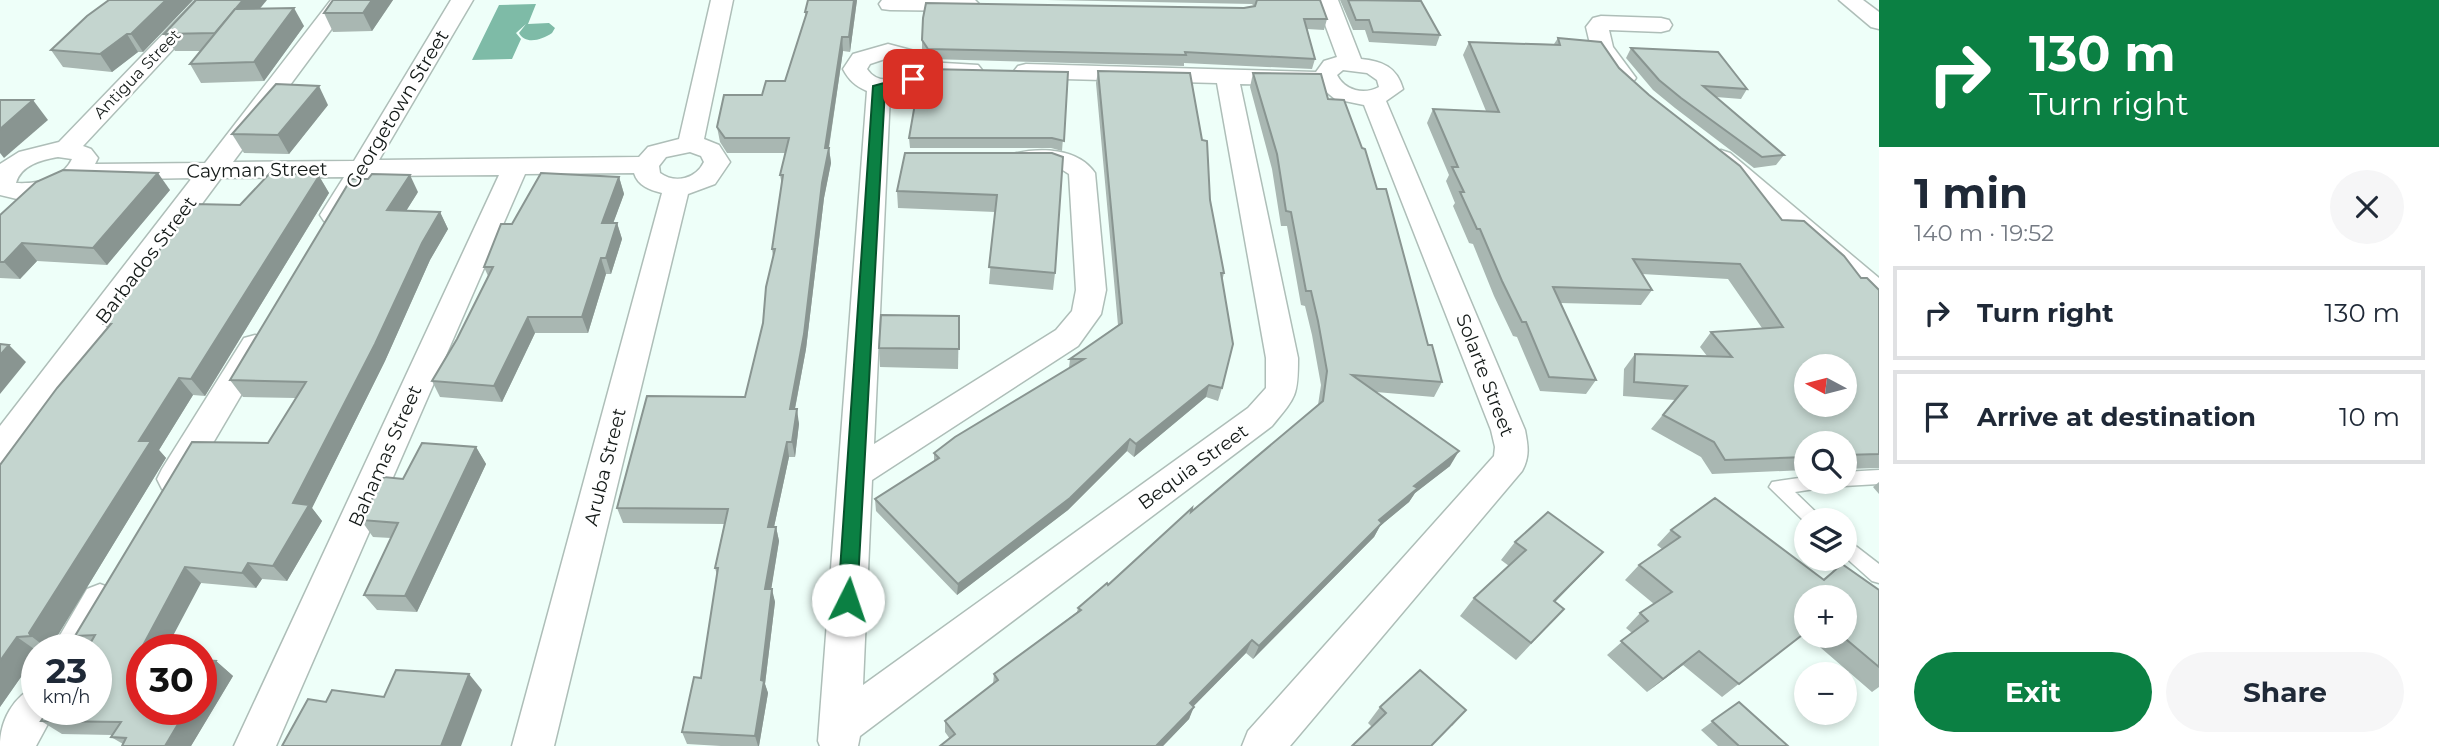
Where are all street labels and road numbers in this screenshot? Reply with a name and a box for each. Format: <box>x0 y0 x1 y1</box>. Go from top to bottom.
street label: Antigua Street <box>90 25 185 123</box>
street label: Georgetown Street <box>341 25 454 192</box>
street label: Cayman Street <box>186 157 328 183</box>
street label: Barbados Street <box>91 192 202 328</box>
street label: Solarte Street <box>1451 311 1519 440</box>
street label: Bahamas Street <box>343 381 427 530</box>
street label: Aruba Street <box>579 406 631 528</box>
street label: Bequia Street <box>1134 419 1253 515</box>

